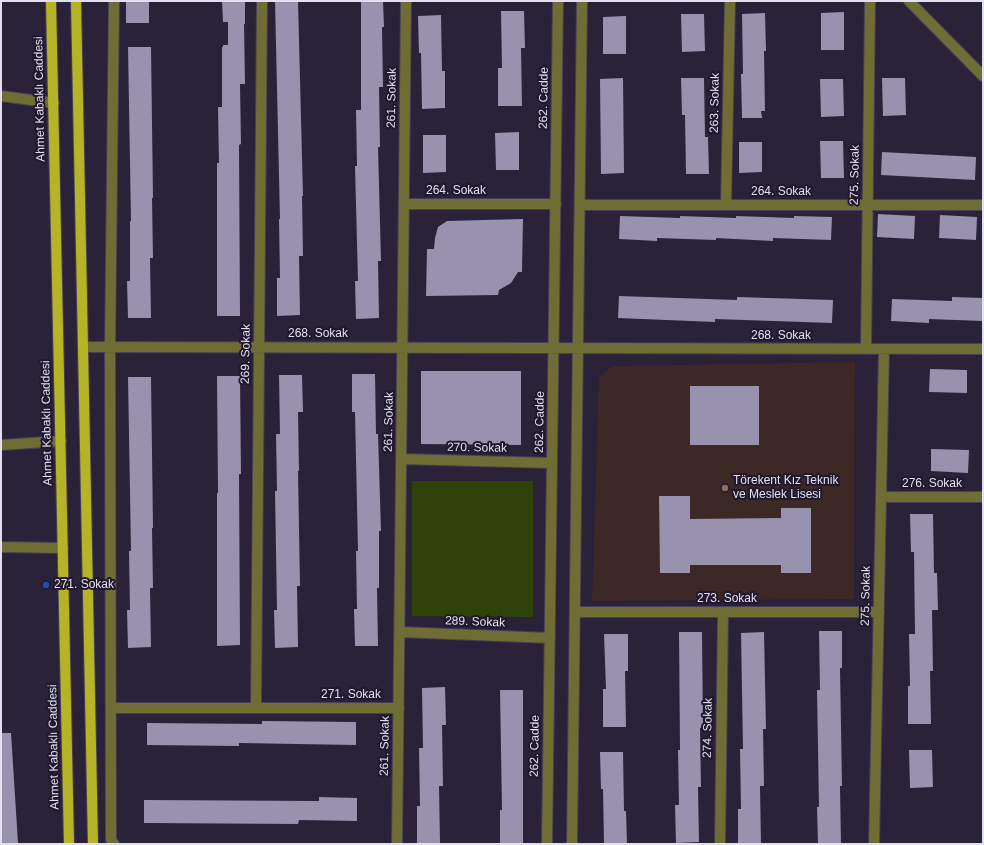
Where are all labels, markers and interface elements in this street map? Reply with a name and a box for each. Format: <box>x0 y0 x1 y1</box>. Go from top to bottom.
street label: Ahmet Kabaklı Caddesi <box>32 36 48 162</box>
street label: 262. Cadde <box>536 67 552 129</box>
street label: 261. Sokak <box>384 68 400 128</box>
street label: 263. Sokak <box>707 73 723 133</box>
street label: 275. Sokak <box>847 145 863 205</box>
street label: 264. Sokak <box>426 184 486 198</box>
street label: 264. Sokak <box>751 185 811 199</box>
street label: 269. Sokak <box>238 324 254 384</box>
street label: 268. Sokak <box>288 327 348 341</box>
street label: 268. Sokak <box>751 329 811 343</box>
street label: Ahmet Kabaklı Caddesi <box>39 360 55 486</box>
street label: 262. Cadde <box>532 391 548 453</box>
street label: 261. Sokak <box>381 392 397 452</box>
street label: 270. Sokak <box>447 440 507 456</box>
place label: Törekent Kız Teknik ve Meslek Lisesi <box>733 474 838 502</box>
street label: 276. Sokak <box>902 477 962 491</box>
marker: Törekent Kız Teknik ve Meslek Lisesi <box>720 483 730 493</box>
street label: 275. Sokak <box>858 566 874 626</box>
place label: 271. Sokak <box>54 578 114 592</box>
marker: 271. Sokak <box>41 580 51 590</box>
street label: 273. Sokak <box>697 592 757 606</box>
street label: 289. Sokak <box>445 614 505 630</box>
street label: Ahmet Kabaklı Caddesi <box>46 684 62 810</box>
street label: 271. Sokak <box>321 688 381 702</box>
street label: 274. Sokak <box>700 698 716 758</box>
street label: 262. Cadde <box>527 715 543 777</box>
street label: 261. Sokak <box>377 716 393 776</box>

